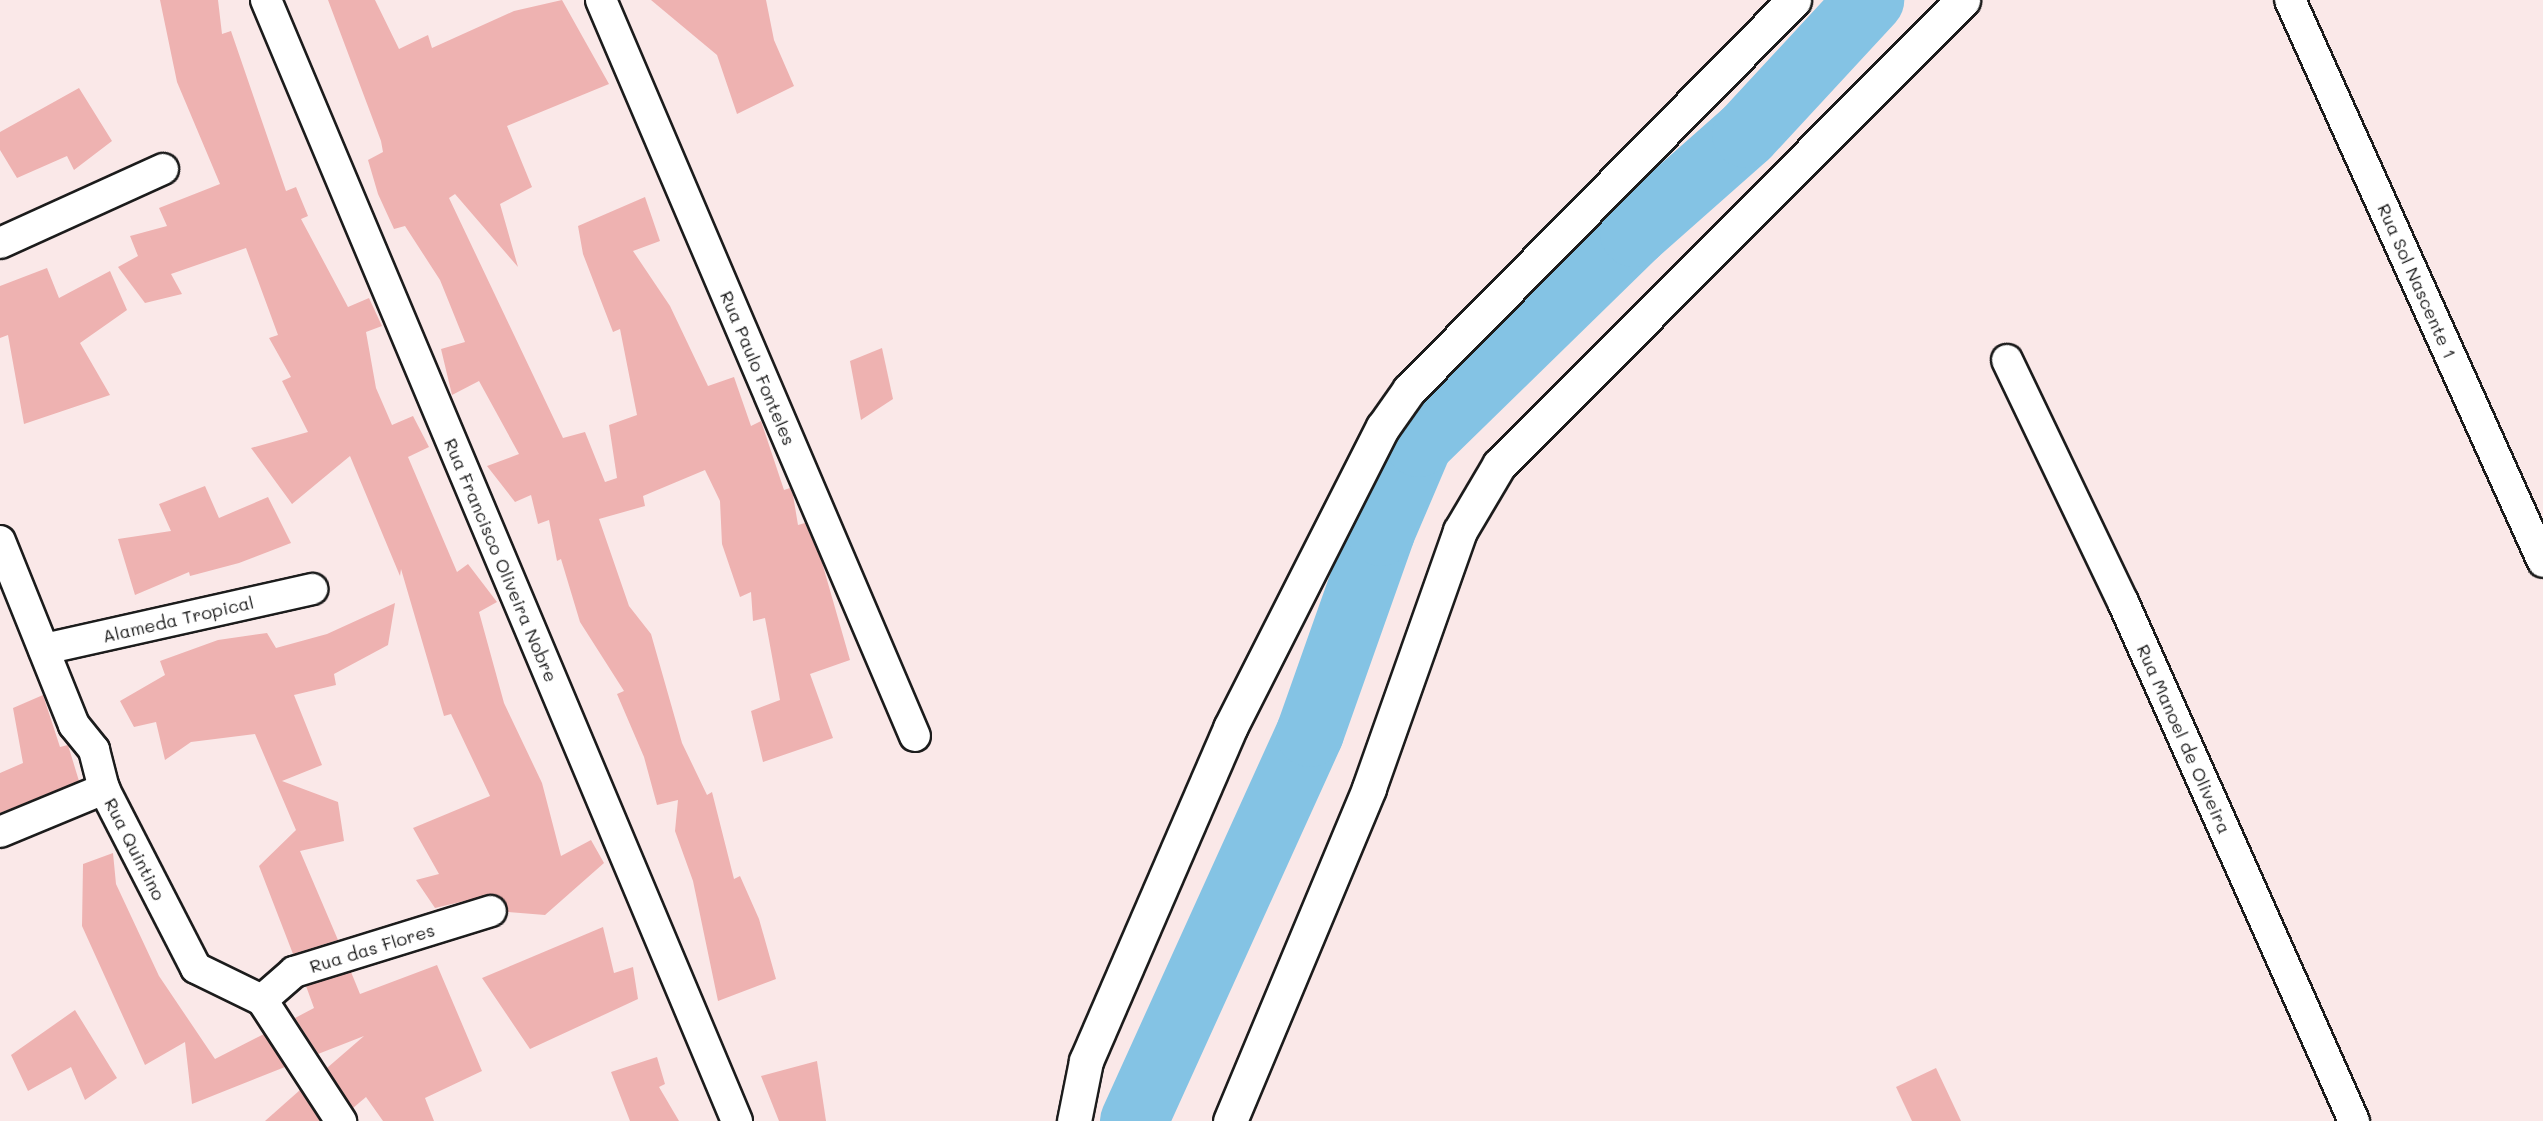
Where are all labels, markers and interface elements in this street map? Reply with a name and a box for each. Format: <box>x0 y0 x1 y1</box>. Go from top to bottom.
street label: Rua Sol Nascente 1 <box>2373 200 2461 362</box>
street label: Rua Paulo Fonteles <box>716 288 800 448</box>
street label: Rua Francisco Oliveira Nobre <box>440 435 562 685</box>
street label: Alameda Tropical <box>100 591 256 647</box>
street label: Rua Manoel de Oliveira <box>2132 641 2236 837</box>
street label: Rua Quintino <box>100 794 170 904</box>
street label: Rua das Flores <box>307 919 437 977</box>

